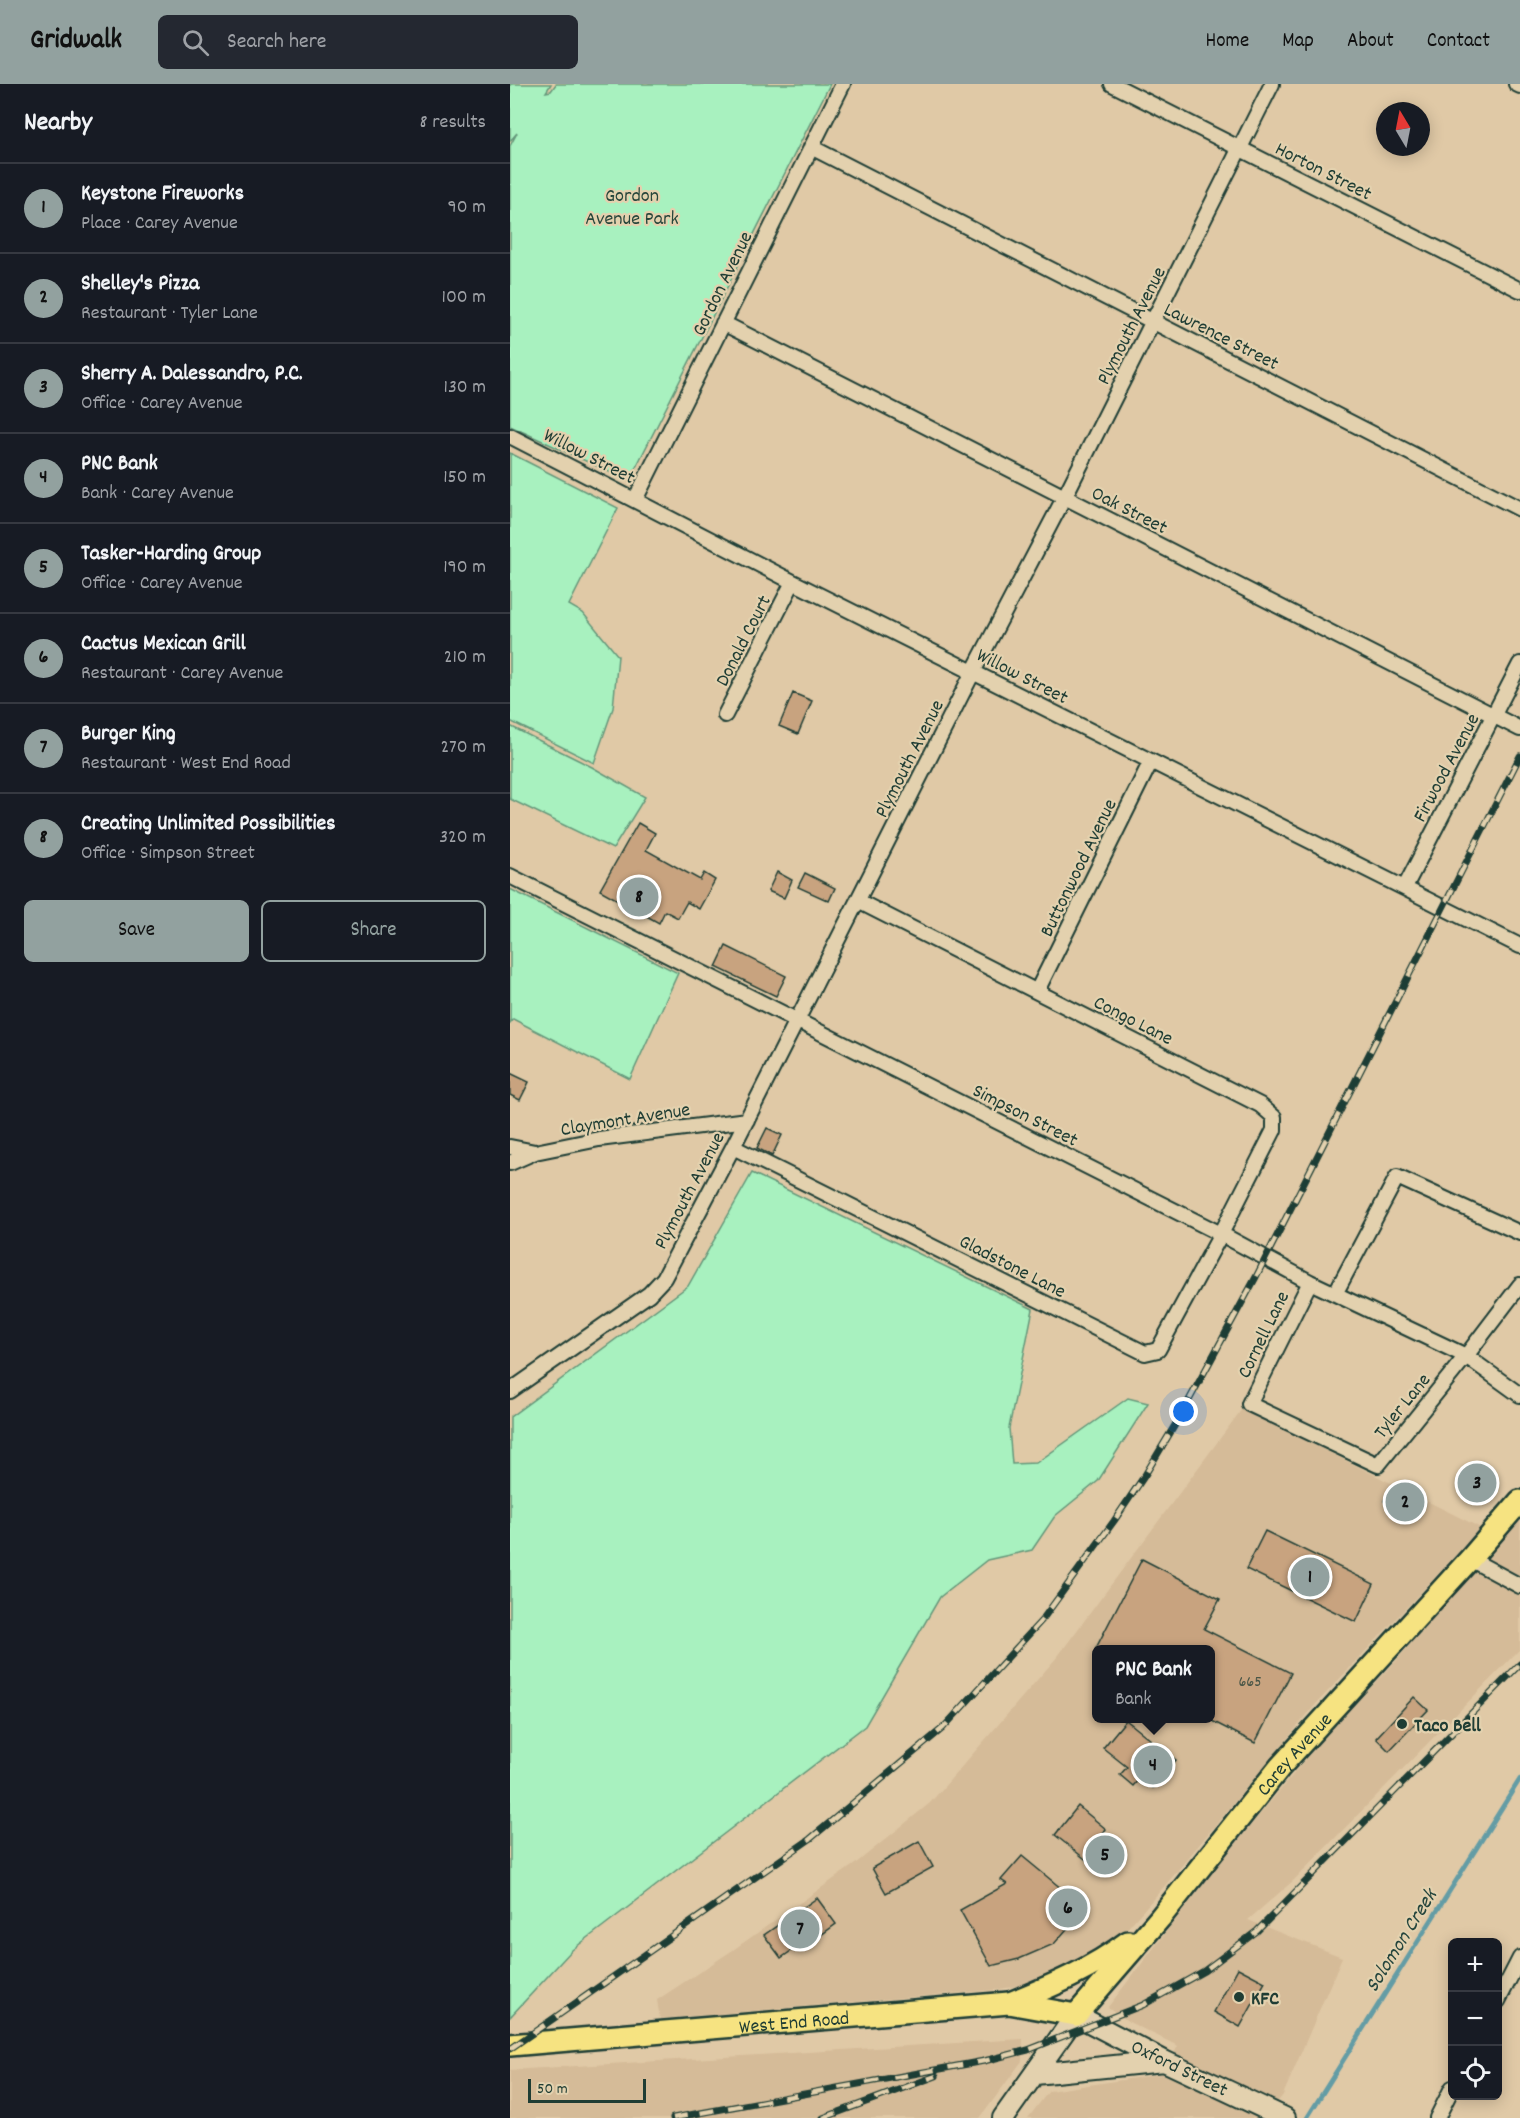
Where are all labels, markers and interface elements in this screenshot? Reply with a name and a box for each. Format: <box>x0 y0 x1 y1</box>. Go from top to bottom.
search box <box>158 15 578 69</box>
text: Gridwalk <box>30 22 122 62</box>
icon: search <box>179 26 212 59</box>
text: Search here <box>227 27 327 58</box>
text: Home <box>1205 27 1249 57</box>
text: Map <box>1282 27 1314 57</box>
text: About <box>1347 27 1394 57</box>
text: Contact <box>1427 27 1490 57</box>
north arrow <box>1376 102 1430 156</box>
text: Nearby <box>24 105 92 142</box>
text: 8 results <box>420 109 486 137</box>
street label: Horton Street <box>1269 136 1376 209</box>
text: Keystone Fireworks <box>81 179 244 210</box>
park label: Gordon Avenue Park <box>585 183 679 234</box>
text: 1 <box>41 194 46 222</box>
text: 90 m <box>448 194 486 222</box>
text: Place · Carey Avenue <box>81 210 238 238</box>
street label: Gordon Avenue <box>686 227 761 341</box>
street label: Plymouth Avenue <box>1091 262 1175 390</box>
text: Shelley's Pizza <box>81 269 199 300</box>
text: 2 <box>39 284 48 312</box>
text: 100 m <box>442 284 486 312</box>
street label: Lawrence Street <box>1158 297 1283 379</box>
text: Restaurant · Tyler Lane <box>81 300 258 328</box>
text: Sherry A. Dalessandro, P.C. <box>81 359 303 390</box>
text: 3 <box>39 374 48 402</box>
text: 130 m <box>444 374 486 402</box>
text: Office · Carey Avenue <box>81 390 243 418</box>
street label: Willow Street <box>538 423 639 493</box>
text: PNC Bank <box>81 449 158 480</box>
text: 4 <box>39 464 48 492</box>
text: 150 m <box>443 464 486 492</box>
text: Bank · Carey Avenue <box>81 480 234 508</box>
street label: Oak Street <box>1086 481 1172 543</box>
text: Tasker-Harding Group <box>81 539 261 570</box>
text: 5 <box>39 554 48 582</box>
text: 190 m <box>443 554 486 582</box>
text: Office · Carey Avenue <box>81 570 243 598</box>
street label: Donald Court <box>710 591 780 692</box>
text: Cactus Mexican Grill <box>81 629 246 660</box>
street label: Willow Street <box>971 643 1072 713</box>
text: 6 <box>39 644 48 672</box>
text: 210 m <box>444 644 486 672</box>
text: Restaurant · Carey Avenue <box>81 660 283 688</box>
street label: Plymouth Avenue <box>869 695 953 823</box>
street label: Firwood Avenue <box>1407 709 1488 828</box>
text: Burger King <box>81 719 176 750</box>
text: 7 <box>40 734 47 762</box>
text: 270 m <box>440 734 486 762</box>
text: Restaurant · West End Road <box>81 750 291 778</box>
street label: Buttonwood Avenue <box>1034 794 1125 942</box>
text: Creating Unlimited Possibilities <box>81 809 336 840</box>
text: 8 <box>39 824 48 852</box>
text: 320 m <box>439 824 486 852</box>
text: Office · Simpson Street <box>81 840 255 868</box>
pin: 8 <box>620 874 658 920</box>
button: Save <box>24 900 249 962</box>
button: Share <box>261 900 486 962</box>
street label: Congo Lane <box>1088 990 1177 1054</box>
street label: Simpson Street <box>967 1078 1082 1155</box>
street label: Claymont Avenue <box>559 1097 692 1145</box>
street label: Plymouth Avenue <box>648 1128 733 1255</box>
street label: Gladstone Lane <box>953 1229 1070 1307</box>
street label: Cornell Lane <box>1232 1287 1298 1384</box>
street label: Tyler Lane <box>1368 1368 1439 1446</box>
your location <box>1169 1397 1198 1426</box>
pin: 3 <box>1458 1460 1496 1506</box>
pin: 2 <box>1386 1480 1424 1524</box>
pin: 1 <box>1290 1554 1330 1600</box>
popup <box>1092 1645 1215 1723</box>
text: PNC Bank <box>1115 1655 1192 1686</box>
house number: 665 <box>1238 1671 1262 1694</box>
text: Bank <box>1115 1686 1151 1714</box>
street label: Carey Avenue <box>1251 1707 1340 1803</box>
place label: Taco Bell <box>1414 1713 1481 1741</box>
marker: Taco Bell <box>1395 1717 1409 1731</box>
pin: 4 <box>1134 1742 1172 1788</box>
pin: 5 <box>1086 1832 1124 1878</box>
water label: Solomon Creek <box>1359 1882 1447 1999</box>
pin: 6 <box>1048 1886 1088 1930</box>
pin: 7 <box>780 1906 820 1952</box>
map controls <box>1448 1938 1502 2100</box>
button: + <box>1448 1938 1502 1992</box>
place label: KFC <box>1251 1986 1279 2014</box>
marker: KFC <box>1232 1990 1246 2004</box>
button: − <box>1448 1992 1502 2046</box>
street label: West End Road <box>738 2006 850 2043</box>
street label: Oxford Street <box>1125 2034 1232 2105</box>
button: locate <box>1448 2046 1502 2100</box>
scale bar <box>528 2076 646 2104</box>
text: 50 m <box>537 2078 568 2101</box>

